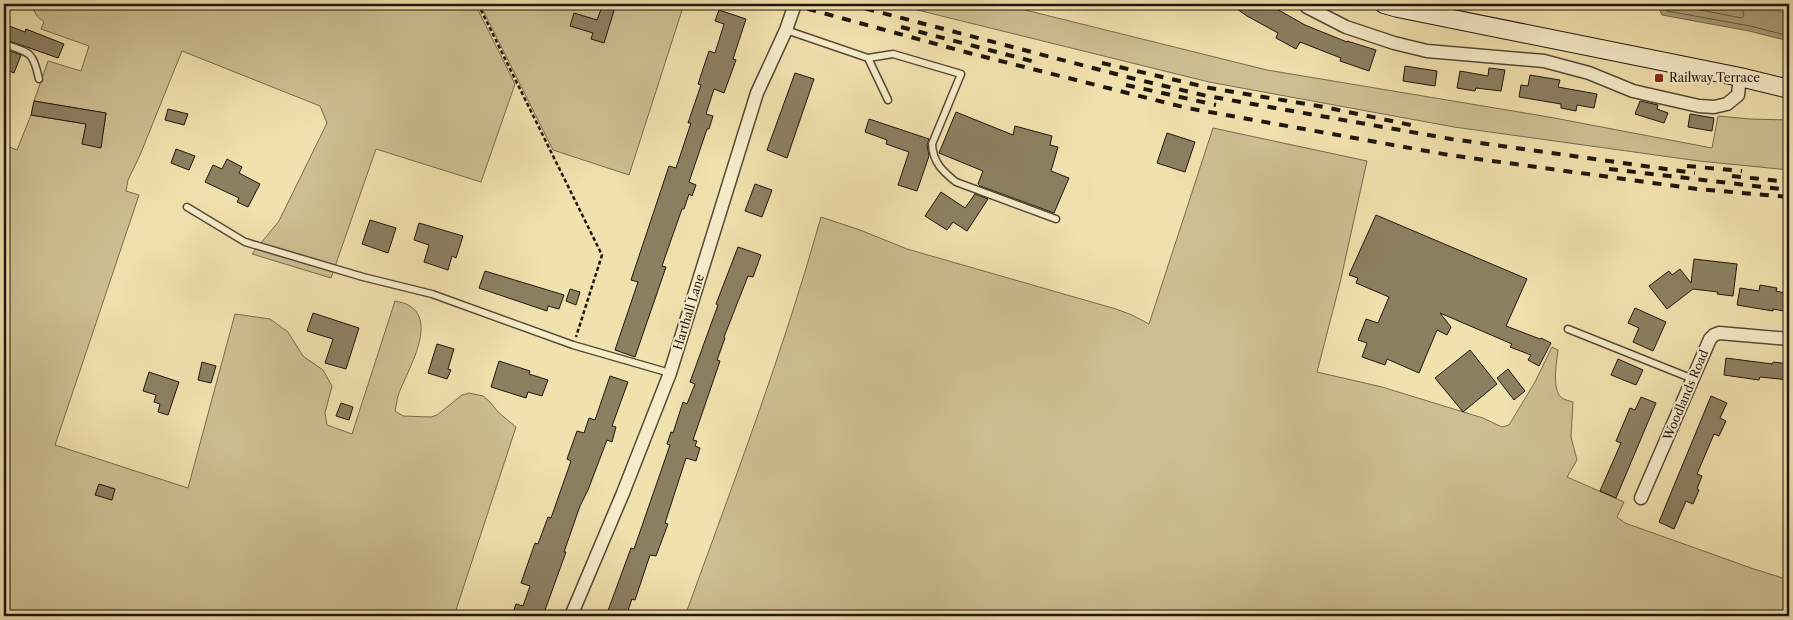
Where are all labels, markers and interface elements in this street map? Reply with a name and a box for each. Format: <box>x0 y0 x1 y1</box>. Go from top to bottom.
place label: Railway Terrace <box>1669 70 1760 85</box>
marker: Railway Terrace <box>1653 72 1665 84</box>
street label: Harthall Lane <box>670 272 707 352</box>
street label: Woodlands Road <box>1659 347 1712 443</box>

